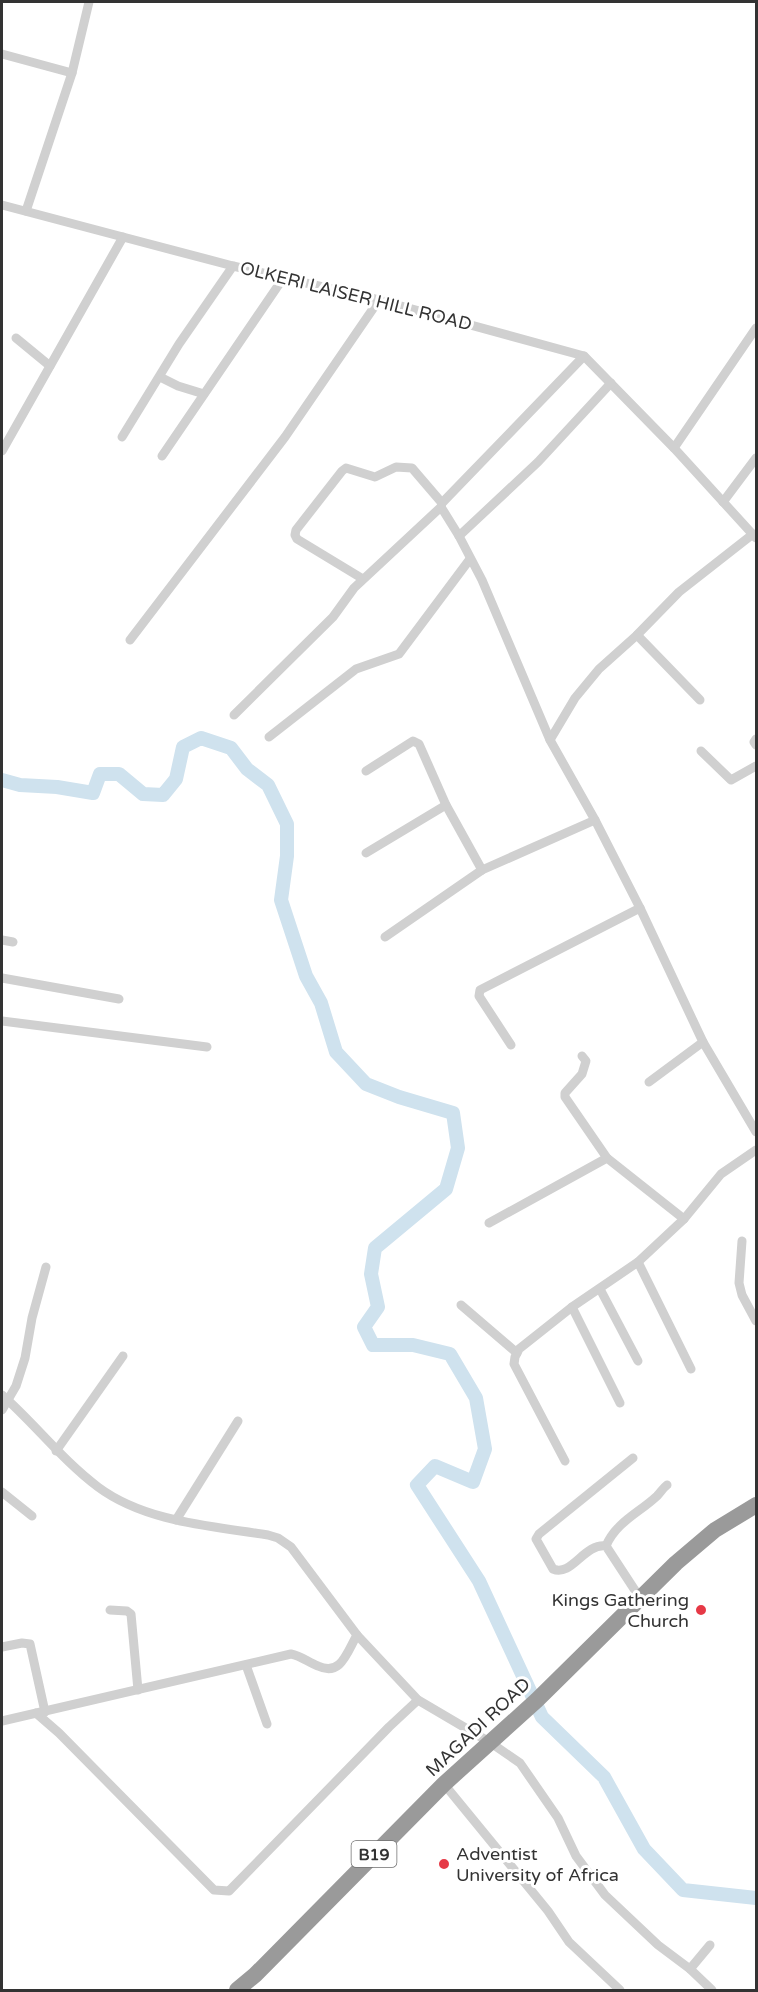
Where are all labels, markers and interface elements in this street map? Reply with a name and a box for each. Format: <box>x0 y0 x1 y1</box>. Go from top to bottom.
street label: OLKERI LAISER HILL ROAD <box>238 257 474 335</box>
place label: Kings Gathering Church <box>552 1589 689 1632</box>
marker: Kings Gathering Church <box>694 1603 708 1617</box>
street label: MAGADI ROAD <box>421 1673 535 1781</box>
road number: B19 <box>352 1841 397 1867</box>
place label: Adventist University of Africa <box>456 1843 619 1886</box>
marker: Adventist University of Africa <box>437 1857 451 1871</box>

